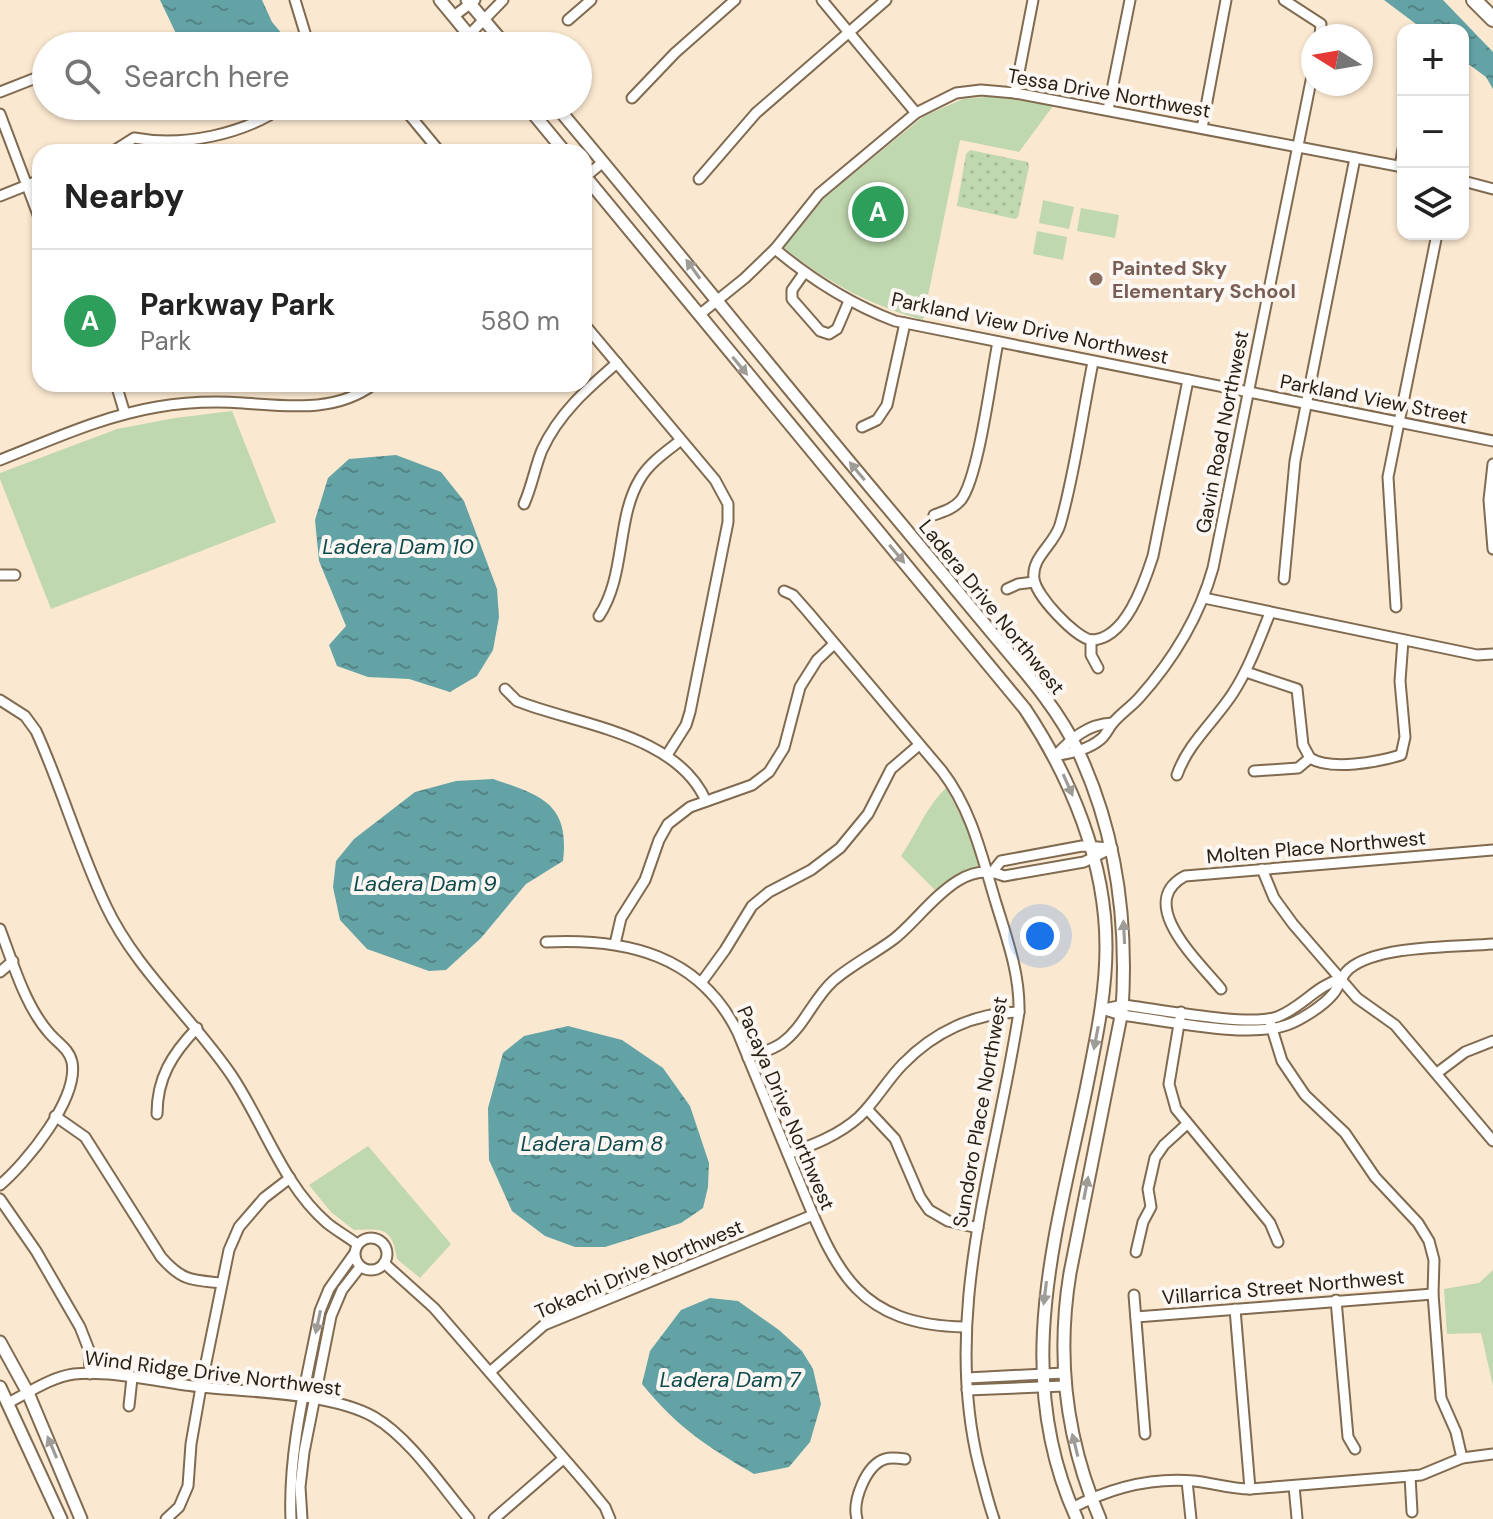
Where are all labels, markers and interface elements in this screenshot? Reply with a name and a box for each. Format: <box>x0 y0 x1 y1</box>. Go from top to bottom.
north arrow <box>1301 24 1373 96</box>
map controls <box>1397 24 1469 240</box>
button: + <box>1397 24 1469 96</box>
search box <box>32 32 592 120</box>
icon: search <box>60 54 104 98</box>
text: Search here <box>124 57 290 96</box>
street label: Tessa Drive Northwest <box>1005 62 1213 124</box>
button: − <box>1397 96 1469 168</box>
button: layers <box>1397 168 1469 240</box>
text: Nearby <box>64 174 184 219</box>
pin: A <box>852 182 904 242</box>
place label: Painted Sky Elementary School <box>1112 255 1296 304</box>
one-way arrow <box>685 258 701 280</box>
marker: Painted Sky Elementary School <box>1087 270 1105 288</box>
text: Parkway Park <box>140 285 335 324</box>
street label: Parkland View Drive Northwest <box>889 286 1171 370</box>
text: A <box>81 304 99 338</box>
text: 580 m <box>480 304 560 338</box>
text: Park <box>140 324 191 358</box>
street label: Gavin Road Northwest <box>1190 328 1254 535</box>
one-way arrow <box>731 355 748 375</box>
street label: Parkland View Street <box>1278 368 1470 430</box>
one-way arrow <box>849 461 866 481</box>
street label: Ladera Drive Northwest <box>913 514 1071 700</box>
water label: Ladera Dam 10 <box>322 532 474 561</box>
one-way arrow <box>888 544 905 564</box>
one-way arrow <box>1061 773 1074 796</box>
street label: Molten Place Northwest <box>1205 824 1427 870</box>
water label: Ladera Dam 9 <box>353 869 497 898</box>
your location <box>1020 916 1060 956</box>
one-way arrow <box>1117 919 1130 944</box>
street label: Sundoro Place Northwest <box>947 994 1013 1230</box>
street label: Pacaya Drive Northwest <box>731 1002 841 1214</box>
one-way arrow <box>1090 1026 1102 1051</box>
water label: Ladera Dam 8 <box>521 1129 663 1158</box>
one-way arrow <box>1081 1176 1093 1201</box>
street label: Tokachi Drive Northwest <box>531 1213 747 1325</box>
street label: Villarrica Street Northwest <box>1161 1263 1405 1311</box>
one-way arrow <box>1038 1281 1051 1306</box>
one-way arrow <box>312 1310 324 1335</box>
street label: Wind Ridge Drive Northwest <box>83 1344 343 1402</box>
water label: Ladera Dam 7 <box>659 1365 802 1394</box>
one-way arrow <box>1068 1433 1080 1458</box>
one-way arrow <box>45 1435 58 1458</box>

